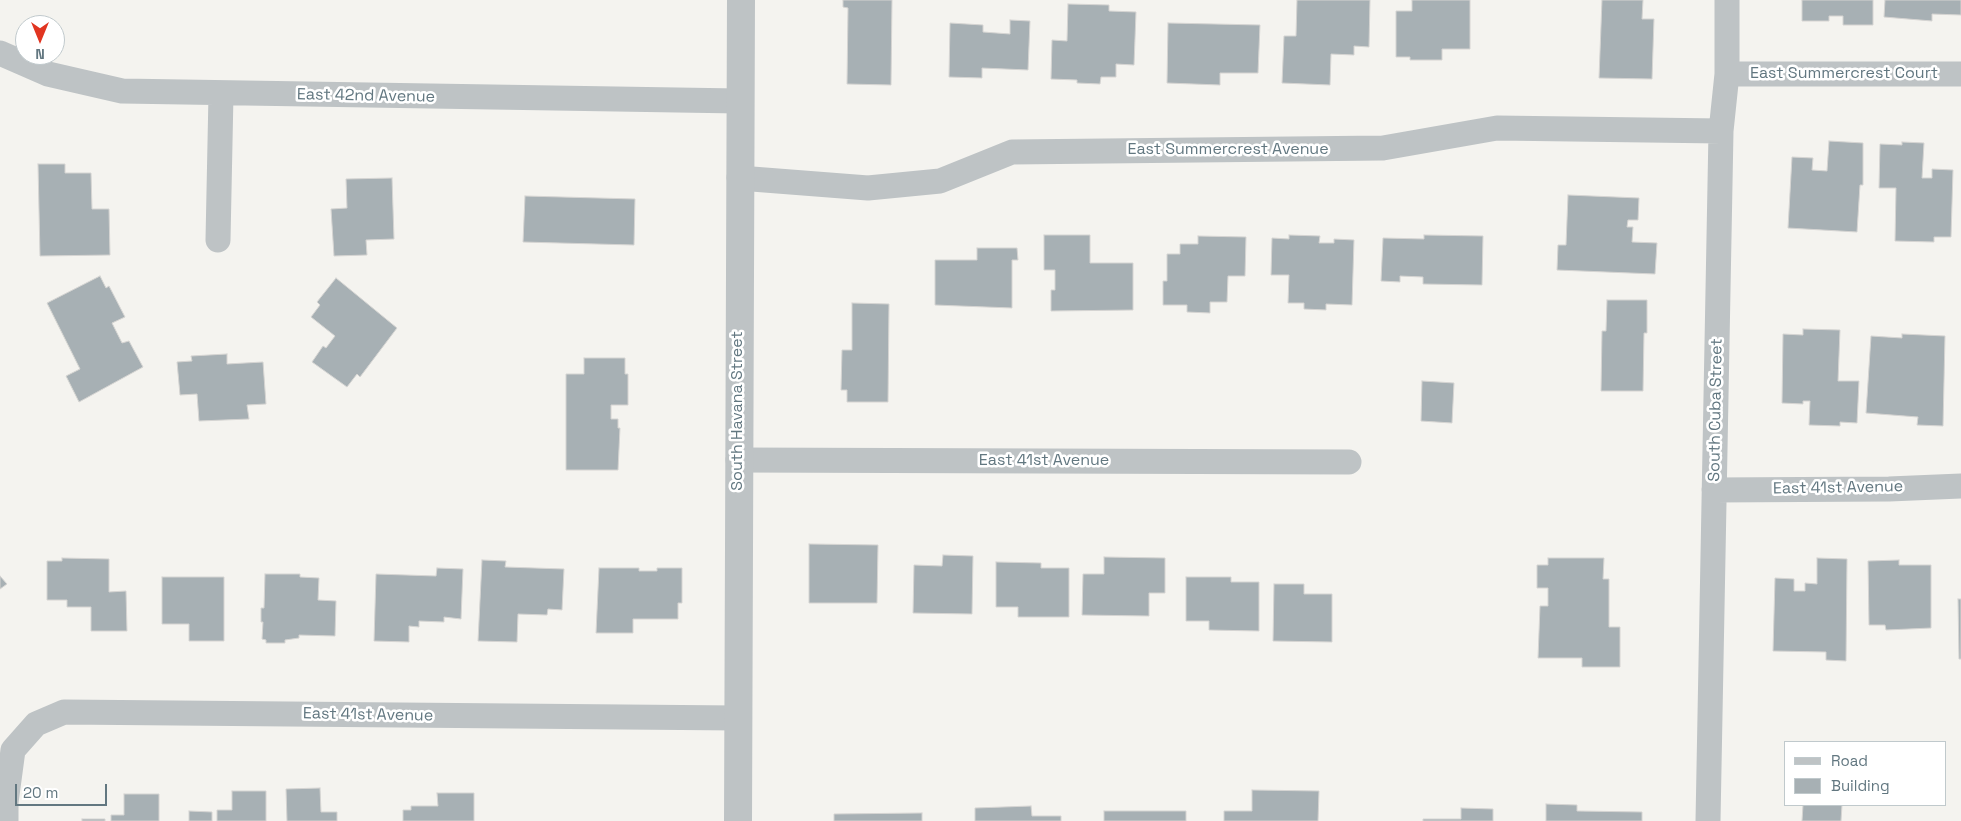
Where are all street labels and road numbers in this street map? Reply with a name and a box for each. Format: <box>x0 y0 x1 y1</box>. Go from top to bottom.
street label: East Summercrest Court <box>1750 64 1938 84</box>
street label: East 42nd Avenue <box>297 85 435 107</box>
street label: East Summercrest Avenue <box>1127 140 1329 160</box>
street label: South Havana Street <box>728 331 748 491</box>
street label: South Cuba Street <box>1705 338 1727 482</box>
street label: East 41st Avenue <box>979 451 1109 471</box>
street label: East 41st Avenue <box>1773 477 1903 499</box>
street label: East 41st Avenue <box>303 704 433 726</box>

